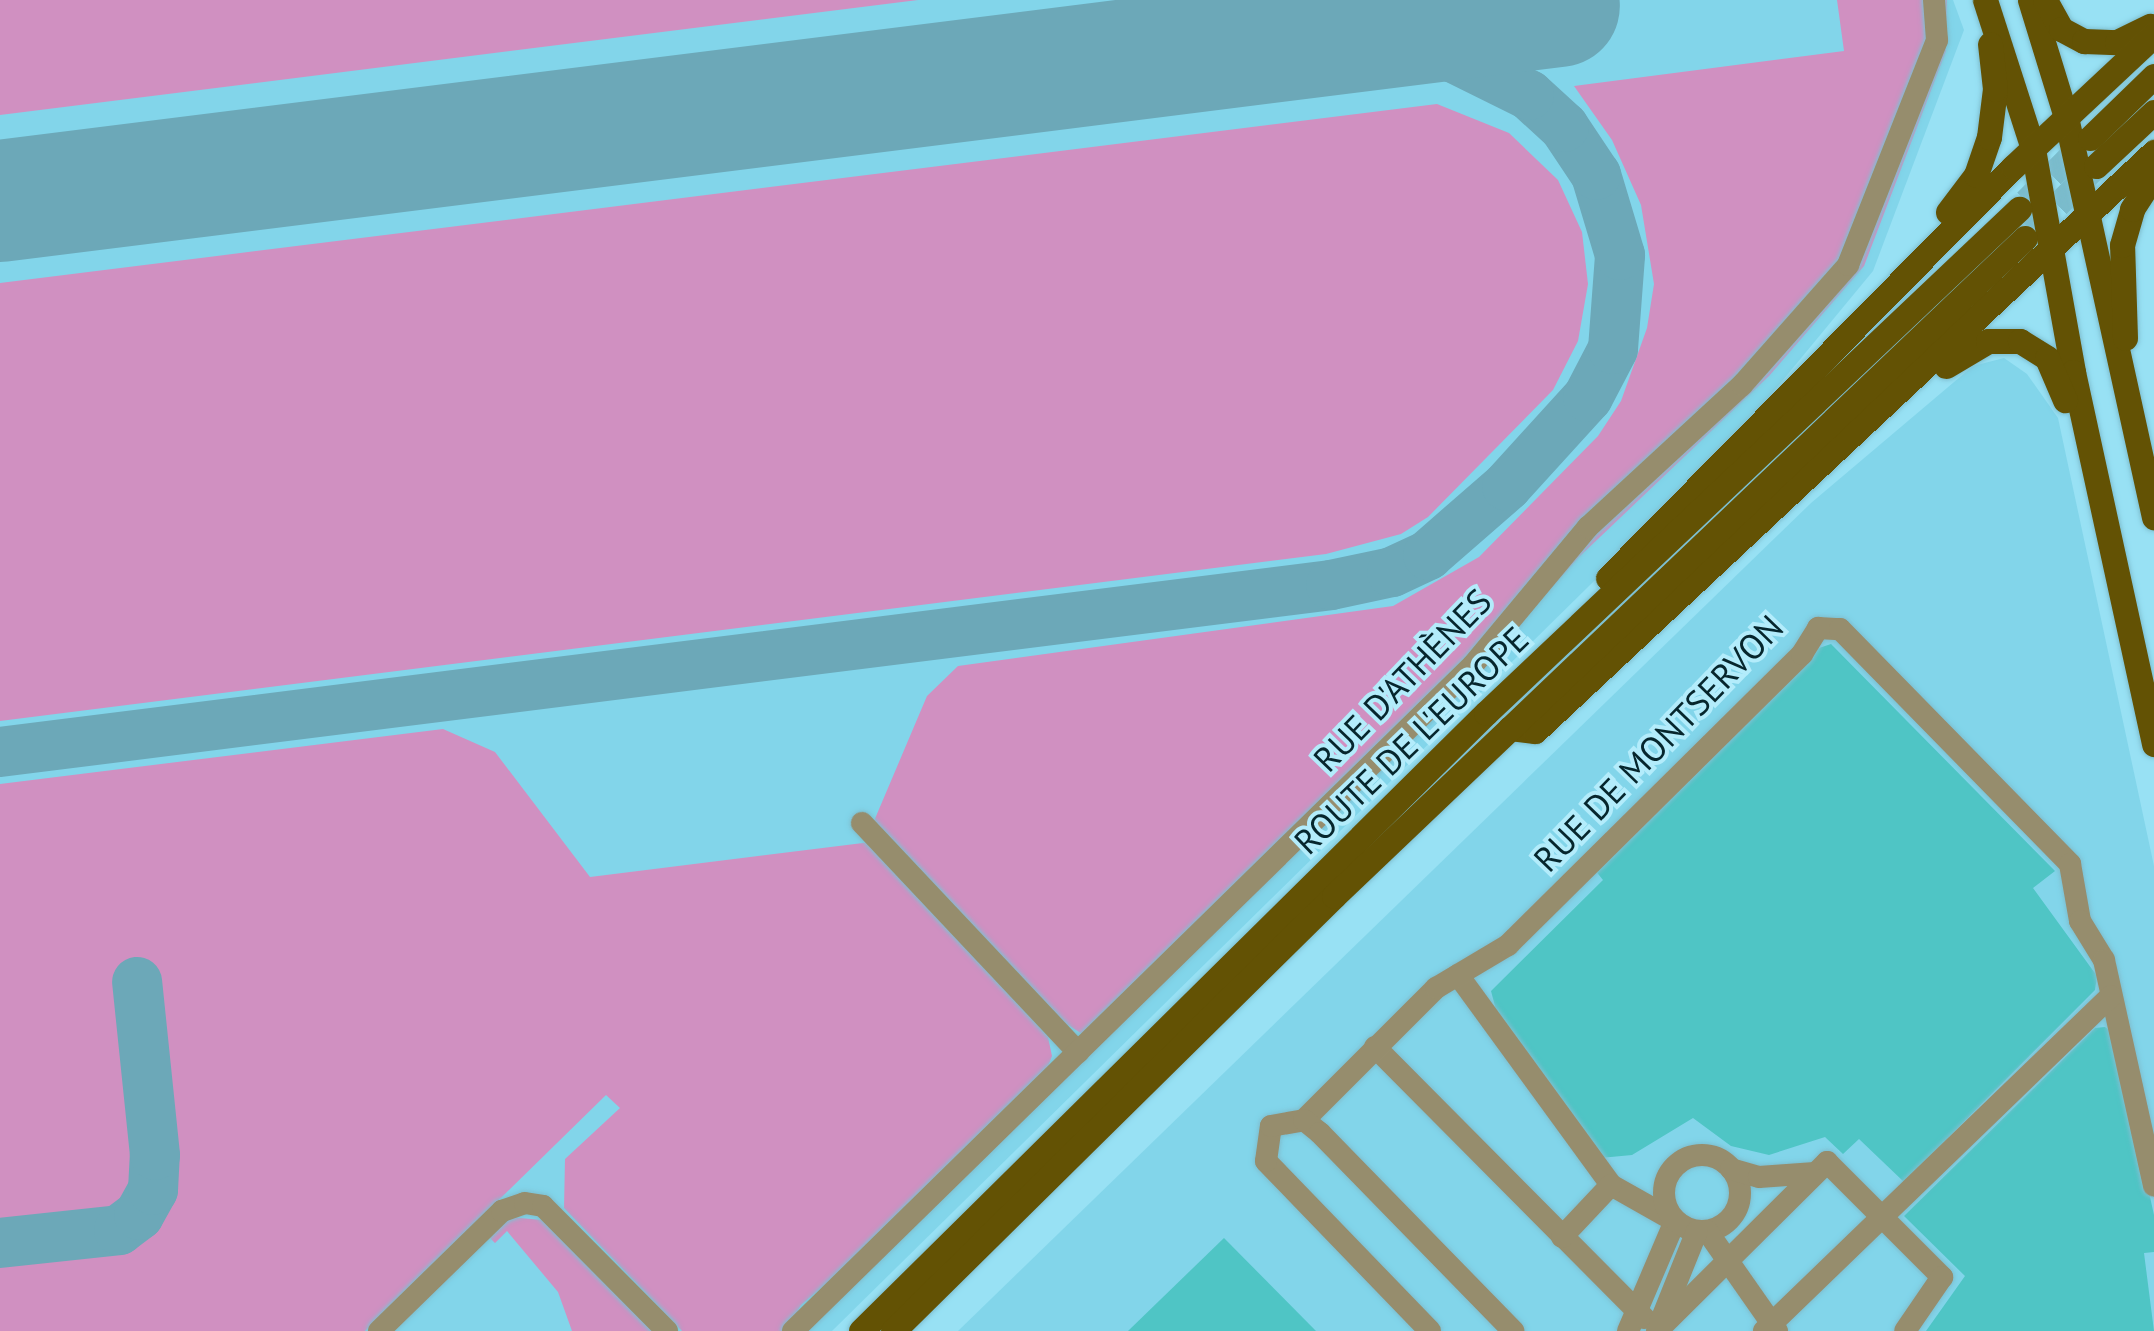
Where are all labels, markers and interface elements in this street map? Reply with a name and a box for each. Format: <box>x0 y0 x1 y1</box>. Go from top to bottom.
street label: RUE D'ATHÈNES <box>1304 580 1500 780</box>
street label: RUE DE MONTSERVON <box>1525 606 1791 880</box>
street label: ROUTE DE L'EUROPE <box>1285 618 1537 862</box>

